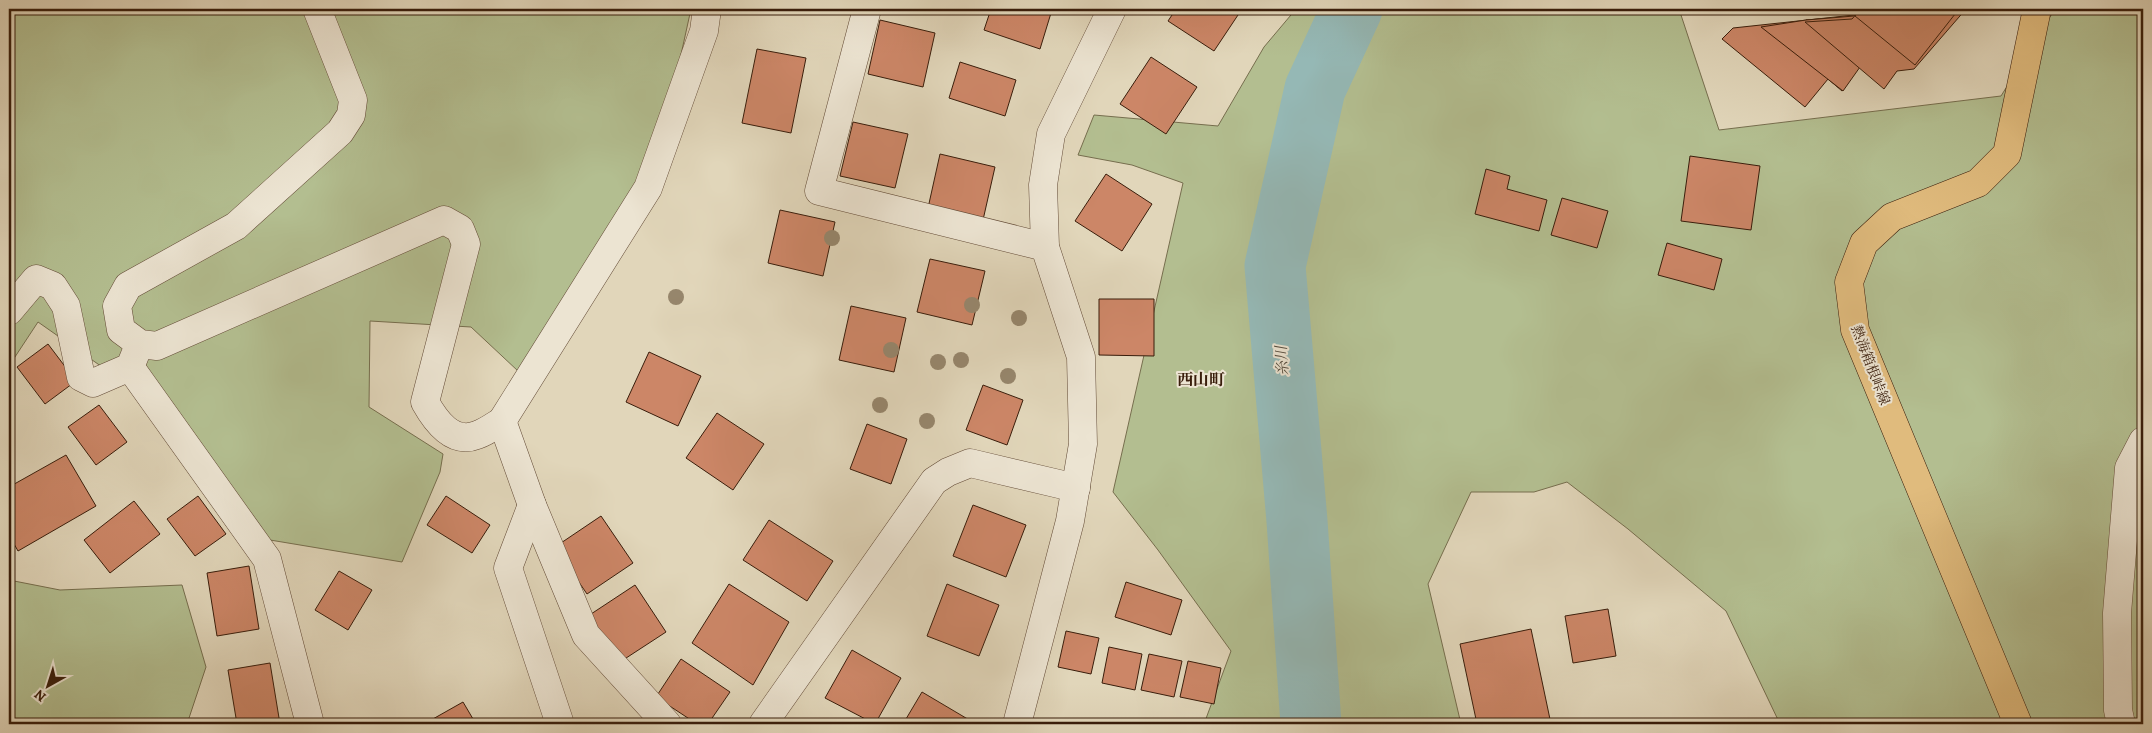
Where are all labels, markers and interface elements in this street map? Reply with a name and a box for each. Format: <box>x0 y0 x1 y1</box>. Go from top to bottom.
street label: 熱海箱根峠線 <box>1847 323 1894 408</box>
water label: 糸川 <box>1271 343 1293 377</box>
district label: 西山町 <box>1177 369 1225 391</box>
north arrow <box>22 660 72 710</box>
text: N <box>30 685 50 706</box>

